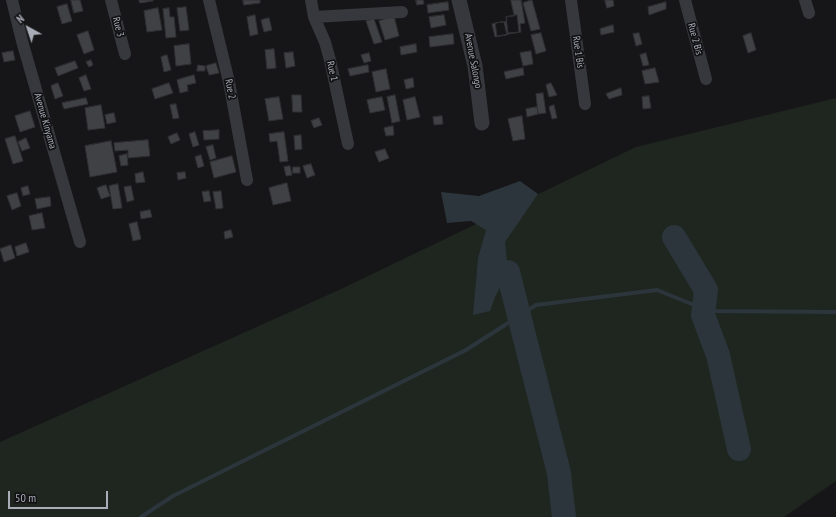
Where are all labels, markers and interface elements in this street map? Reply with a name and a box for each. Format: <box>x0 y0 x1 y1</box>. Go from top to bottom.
north arrow <box>8 8 48 48</box>
text: N <box>14 12 27 26</box>
street label: Rue 3 <box>110 16 126 38</box>
street label: Rue 2 Bis <box>685 22 705 56</box>
street label: Avenue Salongo <box>462 33 484 89</box>
street label: Rue 1 Bis <box>570 35 586 69</box>
street label: Rue 1 <box>324 60 340 82</box>
street label: Rue 2 <box>222 78 238 100</box>
street label: Avenue Kinyama <box>31 92 59 150</box>
scale bar <box>10 483 110 509</box>
text: 50 m <box>15 490 36 505</box>

